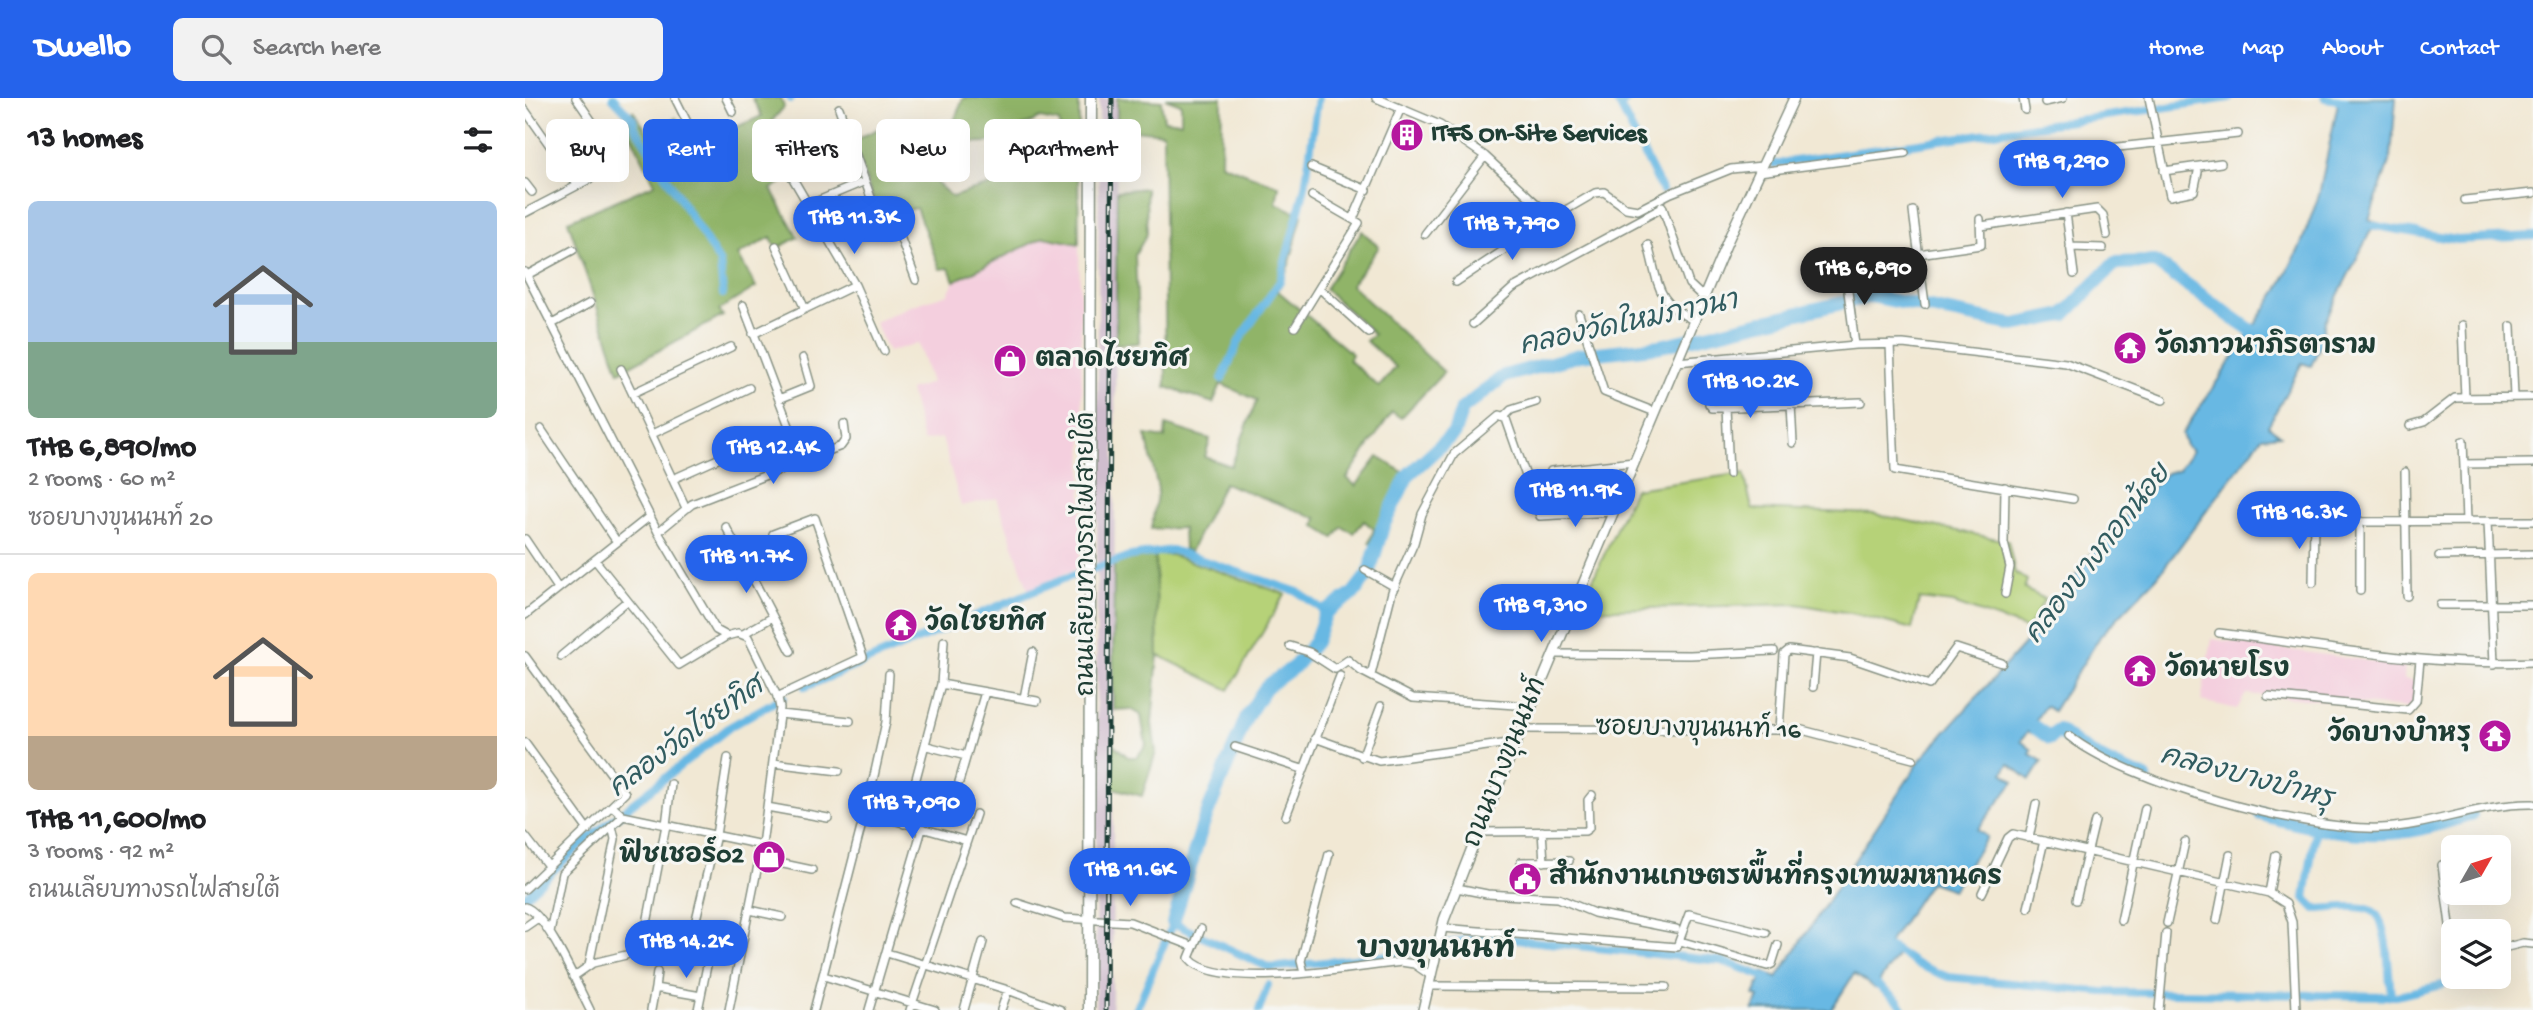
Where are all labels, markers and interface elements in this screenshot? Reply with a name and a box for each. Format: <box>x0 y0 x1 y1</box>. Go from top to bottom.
search box <box>173 18 663 81</box>
text: Dwello <box>35 30 131 68</box>
icon: search <box>197 30 235 68</box>
text: Search here <box>253 34 381 65</box>
text: Home <box>2148 35 2204 64</box>
text: Map <box>2242 35 2284 64</box>
text: About <box>2322 35 2382 64</box>
text: Contact <box>2420 35 2498 64</box>
building icon: ITFS On-Site Services <box>1388 116 1426 154</box>
chip: Buy <box>546 119 629 182</box>
chip: Rent <box>643 119 738 182</box>
chip: Filters <box>752 119 862 182</box>
chip: New <box>876 119 970 182</box>
chip: Apartment <box>984 119 1141 182</box>
place label: ITFS On-Site Services <box>1431 120 1648 151</box>
icon: filters <box>459 121 497 159</box>
text: 13 homes <box>28 123 142 158</box>
pin: THB 9,290 <box>1982 140 2142 200</box>
text: THB 9,290 <box>2015 149 2109 176</box>
pin: THB 11.3K <box>774 197 934 256</box>
pin: THB 7,790 <box>1432 202 1592 262</box>
text: THB 11.3K <box>809 205 899 232</box>
text: THB 7,790 <box>1465 211 1559 238</box>
icon: home <box>200 247 326 373</box>
pin: THB 6,890 <box>1784 248 1944 307</box>
text: THB 6,890 <box>1816 256 1912 283</box>
water label: คลองวัดใหม่ภาวนา <box>1516 280 1743 364</box>
place label: วัดภาวนาภิรตาราม <box>2155 328 2376 364</box>
temple icon: วัดภาวนาภิรตาราม <box>2111 329 2149 367</box>
place label: ตลาดไชยทิศ <box>1035 339 1190 377</box>
shop icon: ตลาดไชยทิศ <box>991 342 1029 380</box>
pin: THB 10.2K <box>1670 360 1830 420</box>
text: THB 10.2K <box>1704 369 1796 396</box>
street label: ถนนเลียบทางรถไฟสายใต้ <box>1068 412 1104 697</box>
pin: THB 12.4K <box>693 426 853 486</box>
text: THB 6,890/mo <box>28 432 196 467</box>
text: THB 12.4K <box>728 435 818 462</box>
water label: คลองบางกอกน้อย <box>2015 454 2181 651</box>
text: 2 rooms · 60 m² <box>28 467 175 494</box>
pin: THB 11.9K <box>1495 470 1655 529</box>
text: THB 11.9K <box>1530 478 1620 505</box>
pin: THB 16.3K <box>2219 491 2379 551</box>
text: THB 16.3K <box>2253 500 2345 527</box>
text: ซอยบางขุนนนท์ 20 <box>28 507 213 534</box>
pin: THB 11.7K <box>666 536 826 595</box>
text: THB 11.7K <box>701 544 791 571</box>
pin: THB 9,310 <box>1461 584 1621 644</box>
text: THB 9,310 <box>1495 593 1587 620</box>
place label: วัดไชยทิศ <box>925 603 1047 641</box>
temple icon: วัดไชยทิศ <box>882 606 920 644</box>
icon: home <box>200 619 326 745</box>
place label: วัดนายโรง <box>2165 649 2289 687</box>
temple icon: วัดนายโรง <box>2121 652 2159 690</box>
water label: คลองวัดไชยทิศ <box>600 663 776 806</box>
street label: ถนนบางขุนนนท์ <box>1454 672 1555 853</box>
street label: ซอยบางขุนนนท์ 16 <box>1595 709 1802 748</box>
place label: วัดบางบำหรุ <box>2328 715 2471 752</box>
temple icon: วัดบางบำหรุ <box>2476 717 2514 755</box>
water label: คลองบางบำหรุ <box>2157 735 2339 818</box>
pin: THB 7,090 <box>832 782 992 841</box>
text: THB 7,090 <box>864 790 960 817</box>
text: THB 11,600/mo <box>28 804 206 839</box>
north arrow <box>2441 835 2511 905</box>
map controls <box>2441 835 2511 989</box>
place label: ฟิชเชอร์02 <box>619 836 744 873</box>
shop icon: ฟิชเชอร์02 <box>750 838 788 876</box>
text: 3 rooms · 92 m² <box>28 839 174 866</box>
pin: THB 11.6K <box>1050 848 1210 908</box>
place label: สำนักงานเกษตรพื้นที่กรุงเทพมหานคร <box>1549 848 2002 895</box>
text: THB 11.6K <box>1085 857 1175 884</box>
public building icon: สำนักงานเกษตรพื้นที่กรุงเทพมหานคร <box>1506 860 1544 898</box>
text: ถนนเลียบทางรถไฟสายใต้ <box>28 879 280 906</box>
button: layers <box>2441 919 2511 989</box>
pin: THB 14.2K <box>606 920 766 980</box>
district label: บางขุนนนท์ <box>1357 928 1515 969</box>
text: THB 14.2K <box>641 929 731 956</box>

